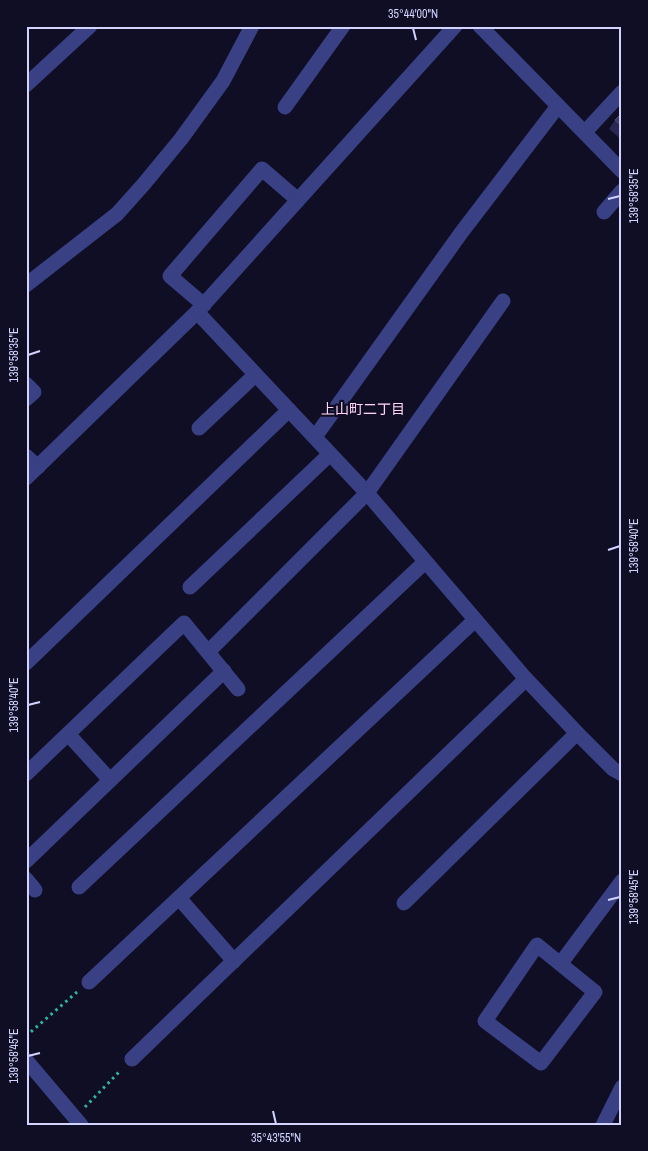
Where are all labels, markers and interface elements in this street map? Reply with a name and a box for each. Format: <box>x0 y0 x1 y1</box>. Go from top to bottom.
text: 35°44'00"N <box>388 6 438 22</box>
text: 139°58'35"E <box>626 168 642 224</box>
text: 139°58'35"E <box>6 327 22 383</box>
district label: 上山町二丁目 <box>321 400 405 418</box>
text: 139°58'40"E <box>626 518 642 574</box>
text: 139°58'40"E <box>6 677 22 733</box>
text: 139°58'45"E <box>626 869 642 925</box>
text: 139°58'45"E <box>6 1028 22 1084</box>
text: 35°43'55"N <box>251 1130 301 1146</box>

